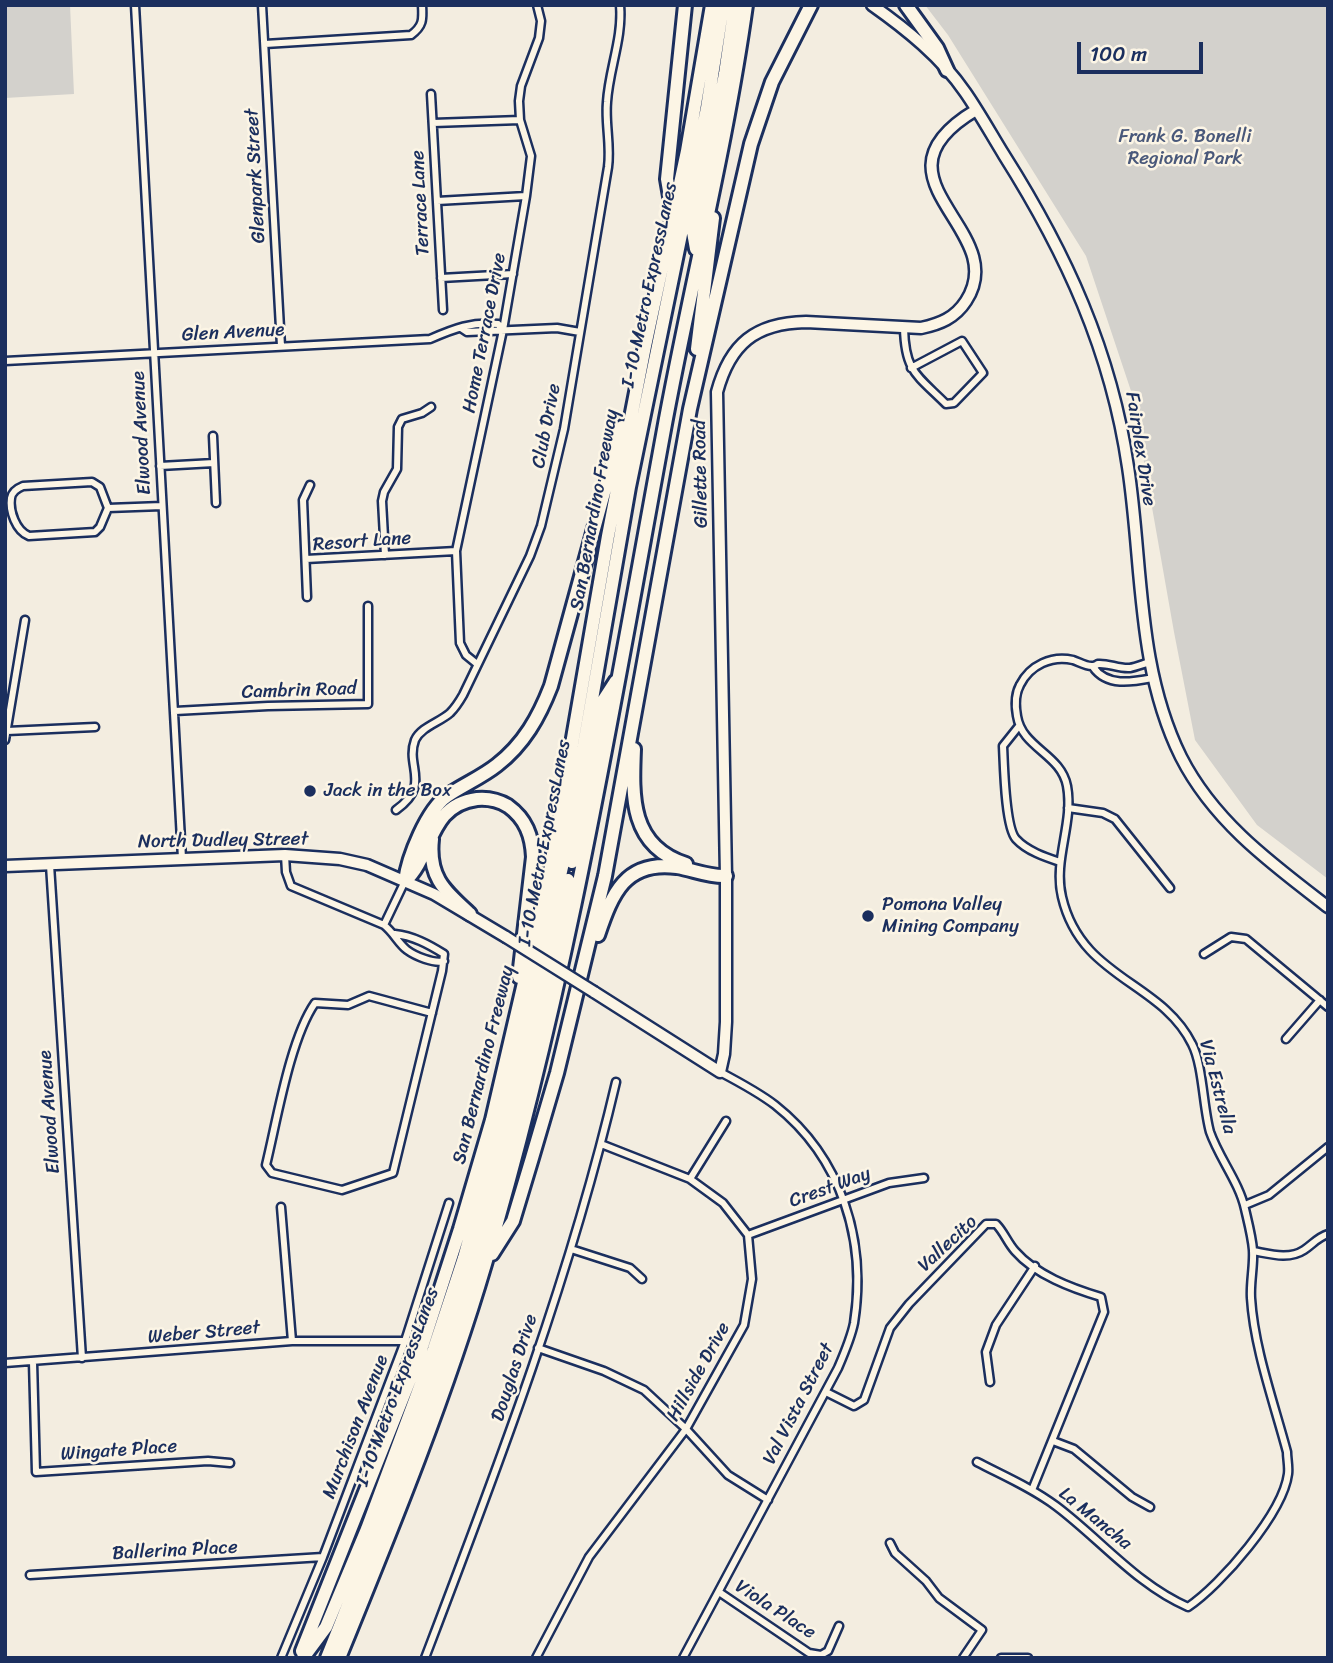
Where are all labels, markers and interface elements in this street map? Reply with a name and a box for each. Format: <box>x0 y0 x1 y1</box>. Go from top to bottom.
scale bar <box>1081 28 1207 72</box>
text: 100 m <box>1090 35 1147 73</box>
street label: Glenpark Street <box>241 108 271 244</box>
park label: Frank G. Bonelli Regional Park <box>1118 126 1252 170</box>
street label: Terrace Lane <box>407 150 435 256</box>
street label: I-10 Metro ExpressLanes <box>617 180 683 390</box>
street label: Home Terrace Drive <box>458 251 512 415</box>
street label: Glen Avenue <box>181 319 285 347</box>
street label: Elwood Avenue <box>127 370 157 496</box>
street label: Club Drive <box>528 382 566 470</box>
street label: Fairplex Drive <box>1120 390 1160 508</box>
street label: San Bernardino Freeway <box>566 408 624 612</box>
street label: Gillette Road <box>689 420 713 528</box>
street label: Resort Lane <box>312 527 412 557</box>
street label: Cambrin Road <box>241 678 357 704</box>
street label: I-10 Metro ExpressLanes <box>514 738 576 948</box>
place label: Jack in the Box <box>324 780 452 802</box>
marker: Jack in the Box <box>302 783 318 799</box>
street label: North Dudley Street <box>138 828 308 854</box>
place label: Pomona Valley Mining Company <box>882 894 1019 938</box>
marker: Pomona Valley Mining Company <box>860 908 876 924</box>
street label: San Bernardino Freeway <box>448 963 520 1167</box>
street label: Via Estrella <box>1193 1037 1241 1137</box>
street label: Elwood Avenue <box>34 1049 66 1175</box>
street label: Crest Way <box>786 1163 874 1213</box>
street label: Vallecito <box>914 1211 982 1277</box>
street label: I-10 Metro ExpressLanes <box>352 1285 444 1489</box>
street label: Douglas Drive <box>487 1311 543 1425</box>
street label: Weber Street <box>147 1317 261 1349</box>
street label: Hillside Drive <box>662 1319 736 1425</box>
street label: Val Vista Street <box>759 1340 839 1468</box>
street label: Murchison Avenue <box>318 1352 394 1502</box>
street label: Wingate Place <box>60 1436 178 1466</box>
street label: La Mancha <box>1054 1483 1136 1555</box>
street label: Ballerina Place <box>112 1536 238 1566</box>
street label: Viola Place <box>730 1575 820 1645</box>

